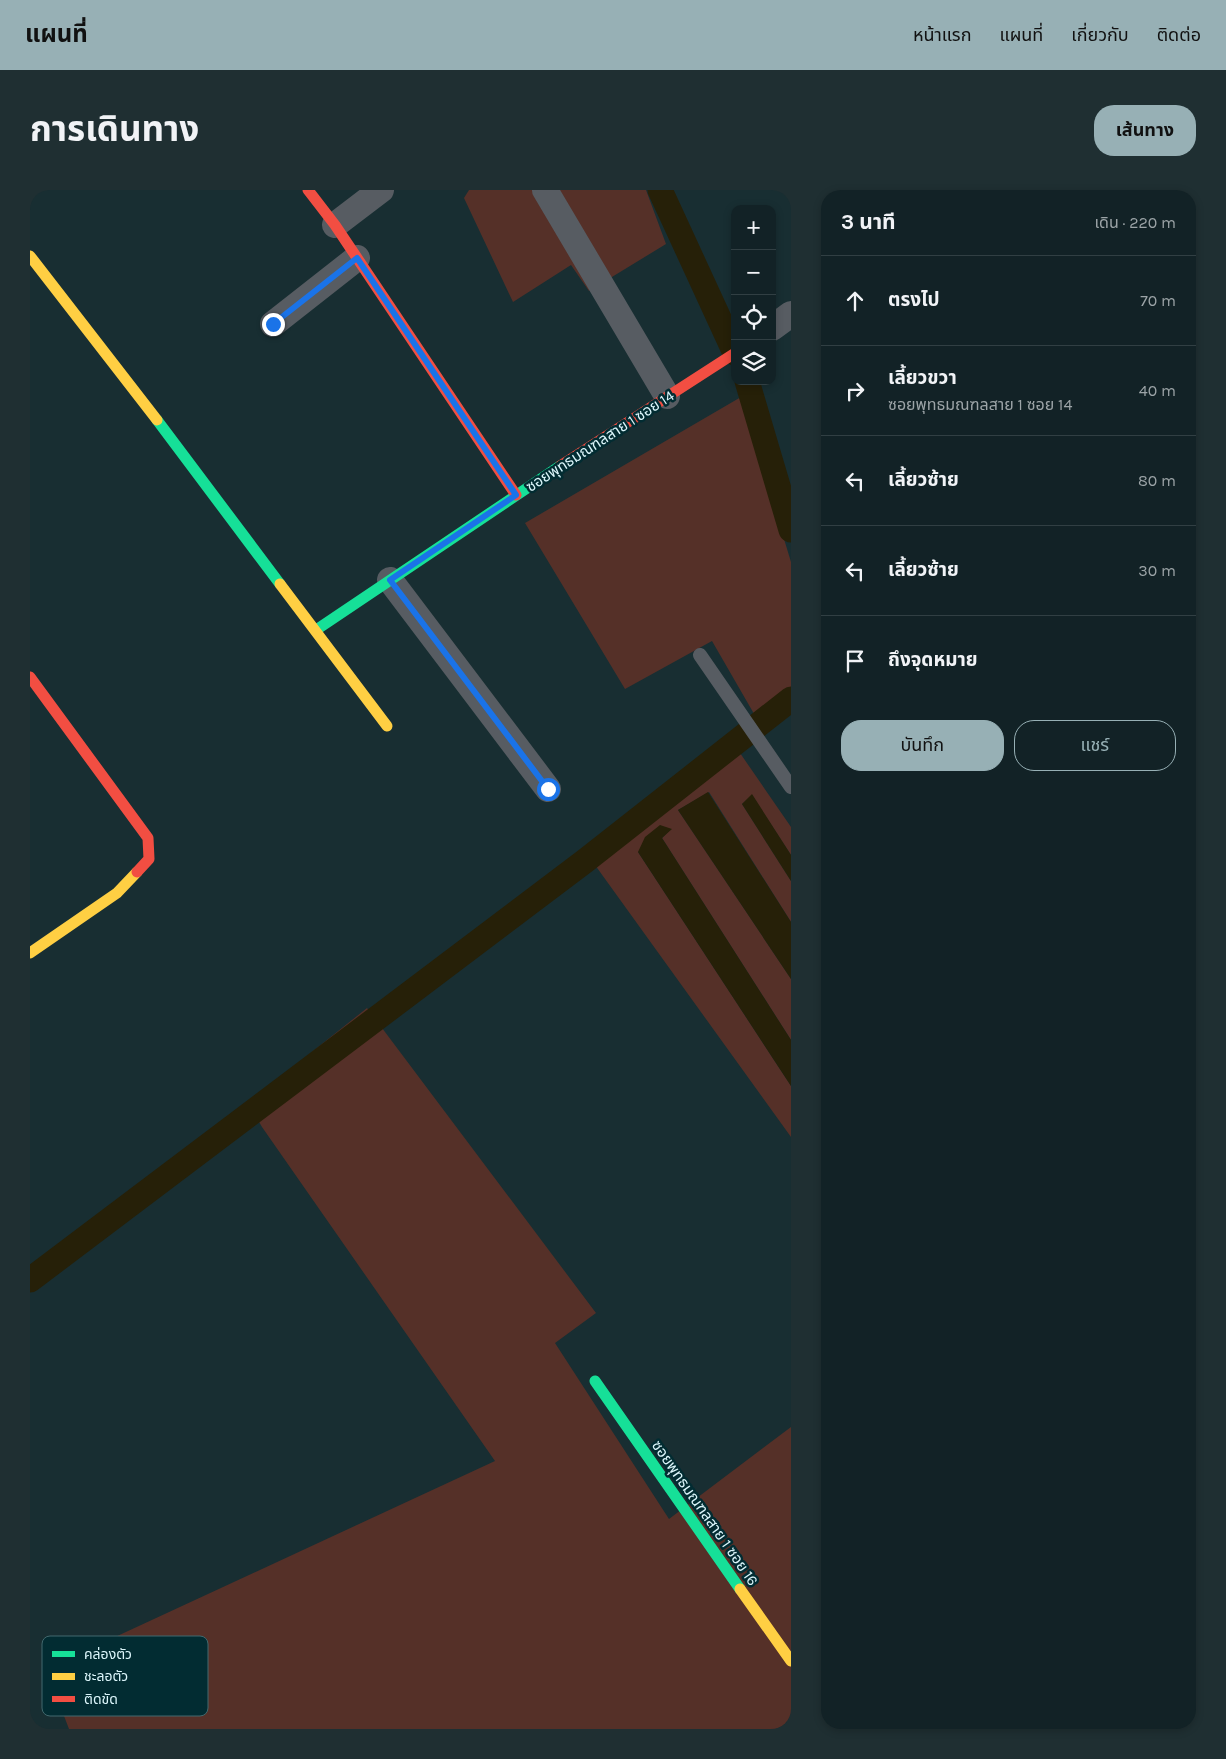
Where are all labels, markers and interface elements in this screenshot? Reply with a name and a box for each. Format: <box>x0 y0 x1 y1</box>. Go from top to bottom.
text: แผนที่ <box>25 20 88 48</box>
text: หน้าแรก <box>913 24 971 46</box>
text: แผนที่ <box>999 24 1043 46</box>
text: เกี่ยวกับ <box>1071 24 1129 46</box>
text: ติดต่อ <box>1157 24 1201 46</box>
button: เส้นทาง <box>1094 105 1196 156</box>
text: การเดินทาง <box>30 109 199 150</box>
map controls <box>731 205 776 385</box>
button: + <box>731 205 776 250</box>
text: 3 นาที <box>841 210 896 234</box>
text: เดิน · 220 m <box>1095 213 1176 232</box>
button: − <box>731 250 776 295</box>
icon: ahead <box>841 287 869 315</box>
text: ตรงไป <box>888 289 940 311</box>
text: 70 m <box>1140 291 1176 310</box>
button: locate <box>731 295 776 340</box>
route end <box>262 313 285 336</box>
button: layers <box>731 340 776 385</box>
text: เลี้ยวขวา <box>888 367 957 389</box>
icon: right <box>841 377 869 405</box>
text: 40 m <box>1139 381 1176 400</box>
street label: ซอยพุทธมณฑลสาย 1 ซอย 14 <box>523 386 678 496</box>
text: ซอยพุทธมณฑลสาย 1 ซอย 14 <box>888 395 1072 414</box>
icon: left <box>841 467 869 495</box>
text: เลี้ยวซ้าย <box>888 469 959 491</box>
text: 80 m <box>1138 471 1176 490</box>
icon: left <box>841 557 869 585</box>
text: เลี้ยวซ้าย <box>888 559 959 581</box>
text: 30 m <box>1138 561 1176 580</box>
icon: arrive <box>841 647 869 675</box>
text: ถึงจุดหมาย <box>888 649 978 671</box>
button: บันทึก <box>841 720 1004 771</box>
button: แชร์ <box>1014 720 1176 771</box>
route start <box>537 778 560 801</box>
street label: ซอยพุทธมณฑลสาย 1 ซอย 16 <box>648 1437 762 1589</box>
legend <box>42 1636 208 1716</box>
text: คล่องตัว <box>84 1646 132 1663</box>
text: ชะลอตัว <box>84 1668 128 1685</box>
text: ติดขัด <box>84 1691 118 1708</box>

